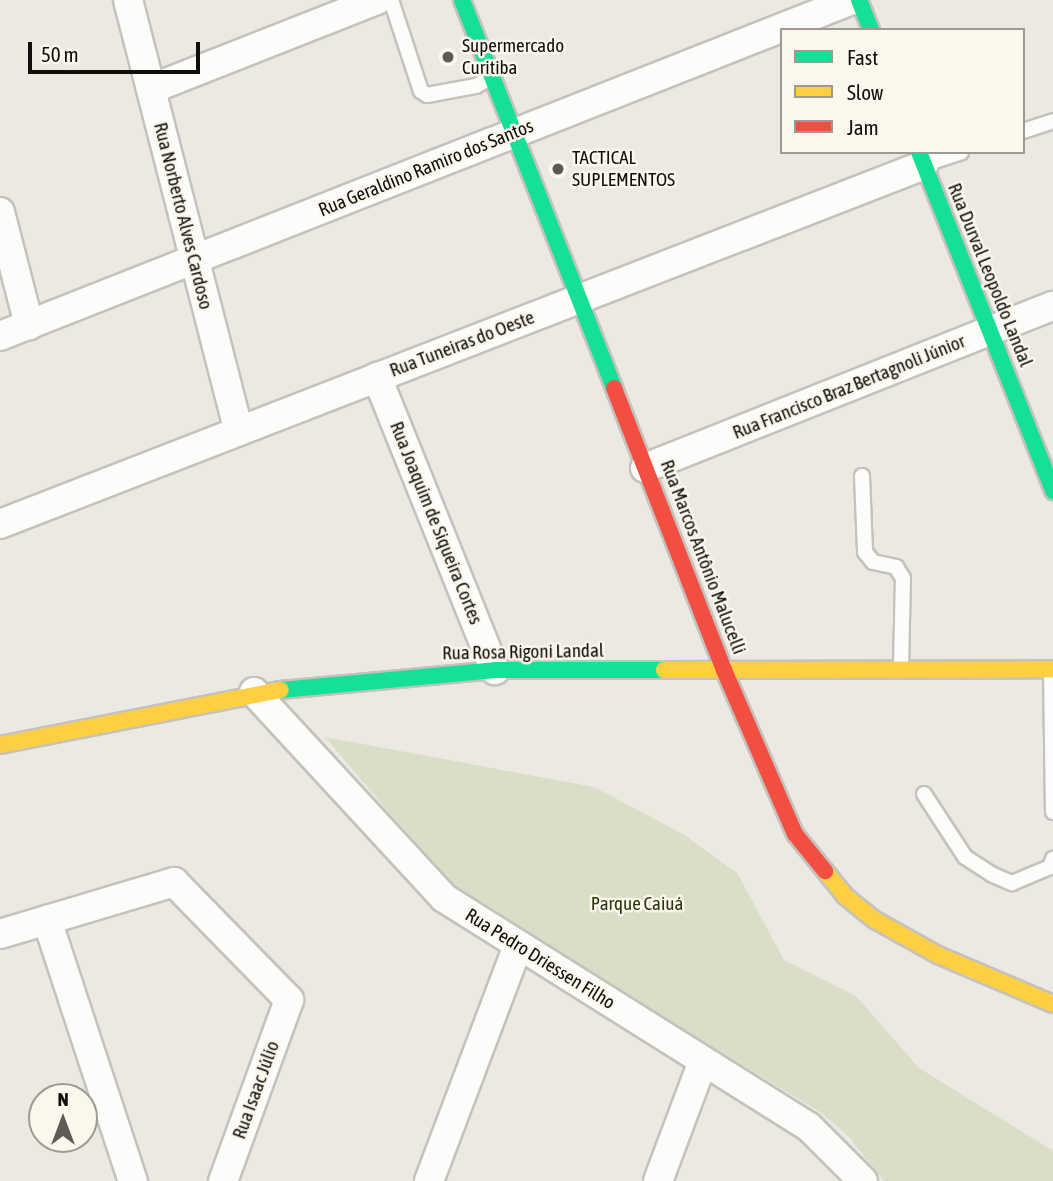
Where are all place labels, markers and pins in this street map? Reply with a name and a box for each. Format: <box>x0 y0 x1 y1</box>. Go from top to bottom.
place label: Supermercado Curitiba <box>462 35 564 79</box>
marker: Supermercado Curitiba <box>440 49 456 65</box>
place label: TACTICAL SUPLEMENTOS <box>572 147 675 191</box>
marker: TACTICAL SUPLEMENTOS <box>550 161 566 177</box>

